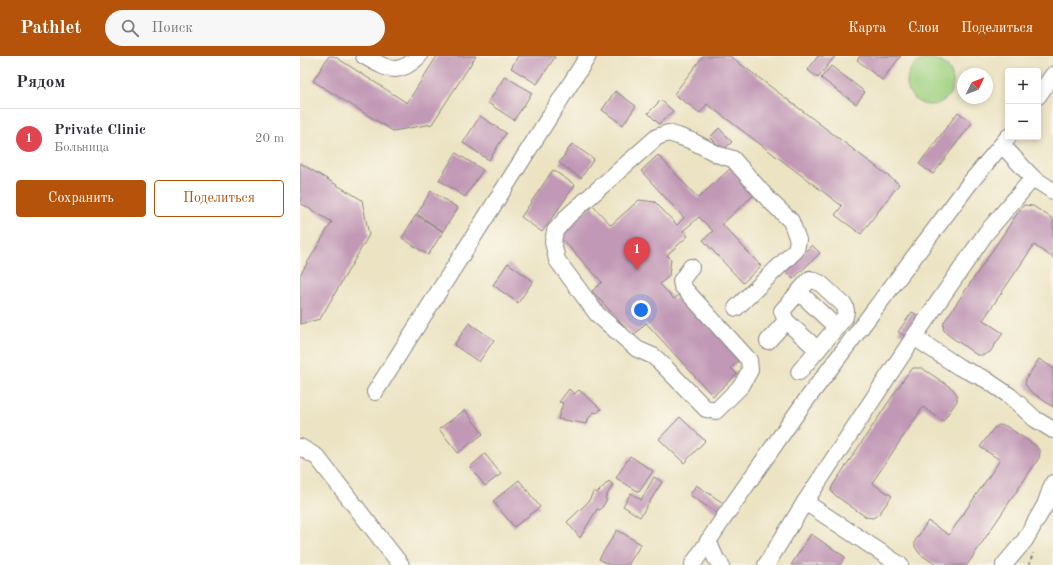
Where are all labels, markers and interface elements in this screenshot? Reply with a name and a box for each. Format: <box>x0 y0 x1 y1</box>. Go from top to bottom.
search box <box>105 10 385 46</box>
icon: search <box>119 17 141 39</box>
text: Pathlet <box>20 19 81 38</box>
text: Поиск <box>151 21 193 36</box>
text: Карта <box>848 21 886 35</box>
text: Слои <box>908 21 939 35</box>
text: Поделиться <box>961 21 1033 35</box>
north arrow <box>957 68 993 104</box>
map controls <box>1005 68 1041 140</box>
button: + <box>1005 68 1041 104</box>
text: Рядом <box>16 74 65 91</box>
button: − <box>1005 104 1041 140</box>
text: Private Clinic <box>54 123 146 138</box>
text: 1 <box>25 132 33 145</box>
text: 20 m <box>255 132 284 145</box>
text: Больница <box>54 141 109 154</box>
button: Сохранить <box>16 180 146 217</box>
button: Поделиться <box>154 180 284 217</box>
pin: 1 <box>624 237 650 270</box>
your location <box>631 300 651 320</box>

